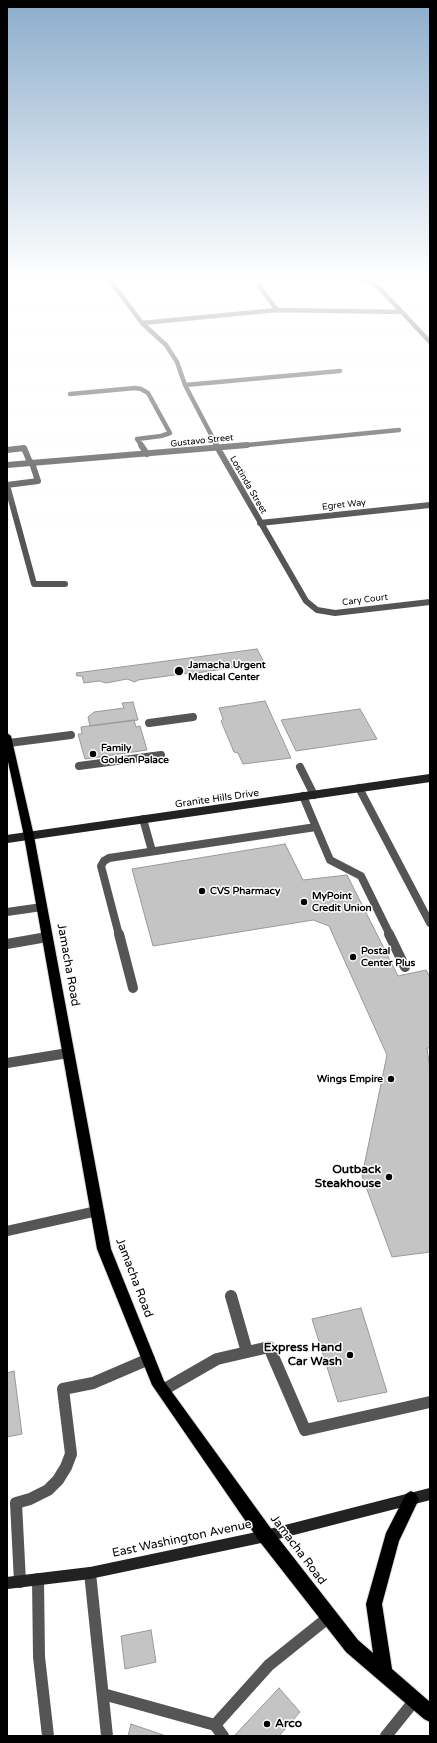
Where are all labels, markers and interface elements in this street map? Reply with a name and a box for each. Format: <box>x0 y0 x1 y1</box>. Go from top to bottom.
street label: Gustavo Street <box>170 432 234 450</box>
street label: Lostinda Street <box>227 454 269 516</box>
street label: Egret Way <box>322 497 366 513</box>
street label: Cary Court <box>342 592 388 608</box>
place label: Jamacha Urgent Medical Center <box>188 659 266 682</box>
marker: Jamacha Urgent Medical Center <box>173 665 185 677</box>
place label: Family Golden Palace <box>101 742 169 766</box>
marker: Family Golden Palace <box>88 749 98 759</box>
street label: Granite Hills Drive <box>174 787 260 811</box>
place label: CVS Pharmacy <box>210 885 280 897</box>
marker: CVS Pharmacy <box>197 886 207 896</box>
place label: MyPoint Credit Union <box>312 890 372 914</box>
marker: MyPoint Credit Union <box>299 897 309 907</box>
street label: Jamacha Road <box>54 922 82 1008</box>
place label: Postal Center Plus <box>361 945 415 968</box>
marker: Postal Center Plus <box>348 952 358 962</box>
place label: Wings Empire <box>317 1073 383 1085</box>
marker: Wings Empire <box>386 1074 396 1084</box>
place label: Outback Steakhouse <box>315 1163 381 1191</box>
marker: Outback Steakhouse <box>384 1172 394 1182</box>
street label: Jamacha Road <box>112 1236 156 1320</box>
place label: Express Hand Car Wash <box>264 1341 342 1369</box>
marker: Express Hand Car Wash <box>345 1350 355 1360</box>
street label: Jamacha Road <box>267 1512 329 1588</box>
street label: East Washington Avenue <box>111 1517 253 1561</box>
place label: Arco <box>275 1717 302 1731</box>
marker: Arco <box>262 1719 272 1729</box>

